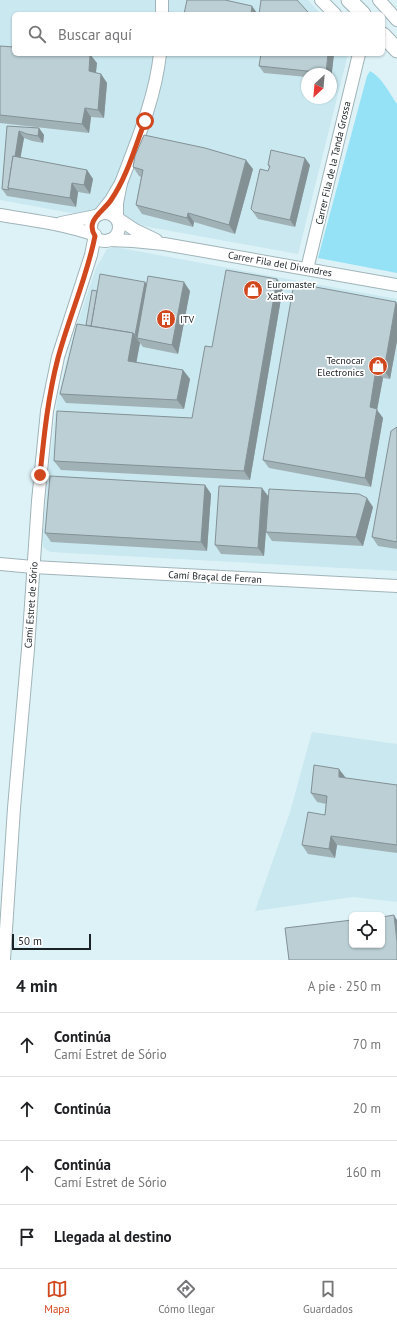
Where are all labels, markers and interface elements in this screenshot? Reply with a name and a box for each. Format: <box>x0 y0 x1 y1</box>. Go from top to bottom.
search box <box>12 12 385 56</box>
icon: search <box>26 23 48 45</box>
text: Buscar aquí <box>58 25 132 44</box>
north arrow <box>301 68 337 104</box>
street label: Carrer Fila de la Tanda Grossa <box>312 100 354 226</box>
route start <box>136 112 154 130</box>
street label: Carrer Fila del Divendres <box>227 248 333 280</box>
place label: Euromaster Xativa <box>267 278 316 303</box>
shop icon: Euromaster Xativa <box>242 279 264 301</box>
building icon: ITV <box>155 308 177 330</box>
place label: ITV <box>180 313 194 326</box>
place label: Tecnocar Electronics <box>317 354 365 379</box>
shop icon: Tecnocar Electronics <box>367 355 389 377</box>
route end <box>31 466 49 484</box>
street label: Camí Estret de Sório <box>21 561 41 649</box>
street label: Camí Braçal de Ferran <box>168 568 262 586</box>
map controls <box>349 912 385 948</box>
button: locate <box>349 912 385 948</box>
scale bar <box>12 932 91 951</box>
text: 50 m <box>18 934 42 948</box>
text: 4 min <box>16 975 57 997</box>
text: A pie · 250 m <box>308 978 381 995</box>
text: Continúa <box>54 1027 111 1046</box>
icon: ahead <box>16 1034 38 1056</box>
text: 70 m <box>353 1036 381 1053</box>
text: Camí Estret de Sório <box>54 1046 167 1063</box>
icon: ahead <box>16 1098 38 1120</box>
text: Continúa <box>54 1099 111 1118</box>
text: 20 m <box>353 1100 381 1117</box>
text: Continúa <box>54 1155 111 1174</box>
icon: ahead <box>16 1162 38 1184</box>
text: 160 m <box>346 1164 381 1181</box>
text: Camí Estret de Sório <box>54 1174 167 1191</box>
icon: arrive <box>16 1226 38 1248</box>
text: Llegada al destino <box>54 1227 172 1246</box>
tab: Mapa <box>44 1278 70 1316</box>
tab: Cómo llegar <box>158 1278 215 1316</box>
tab: Guardados <box>303 1278 353 1316</box>

